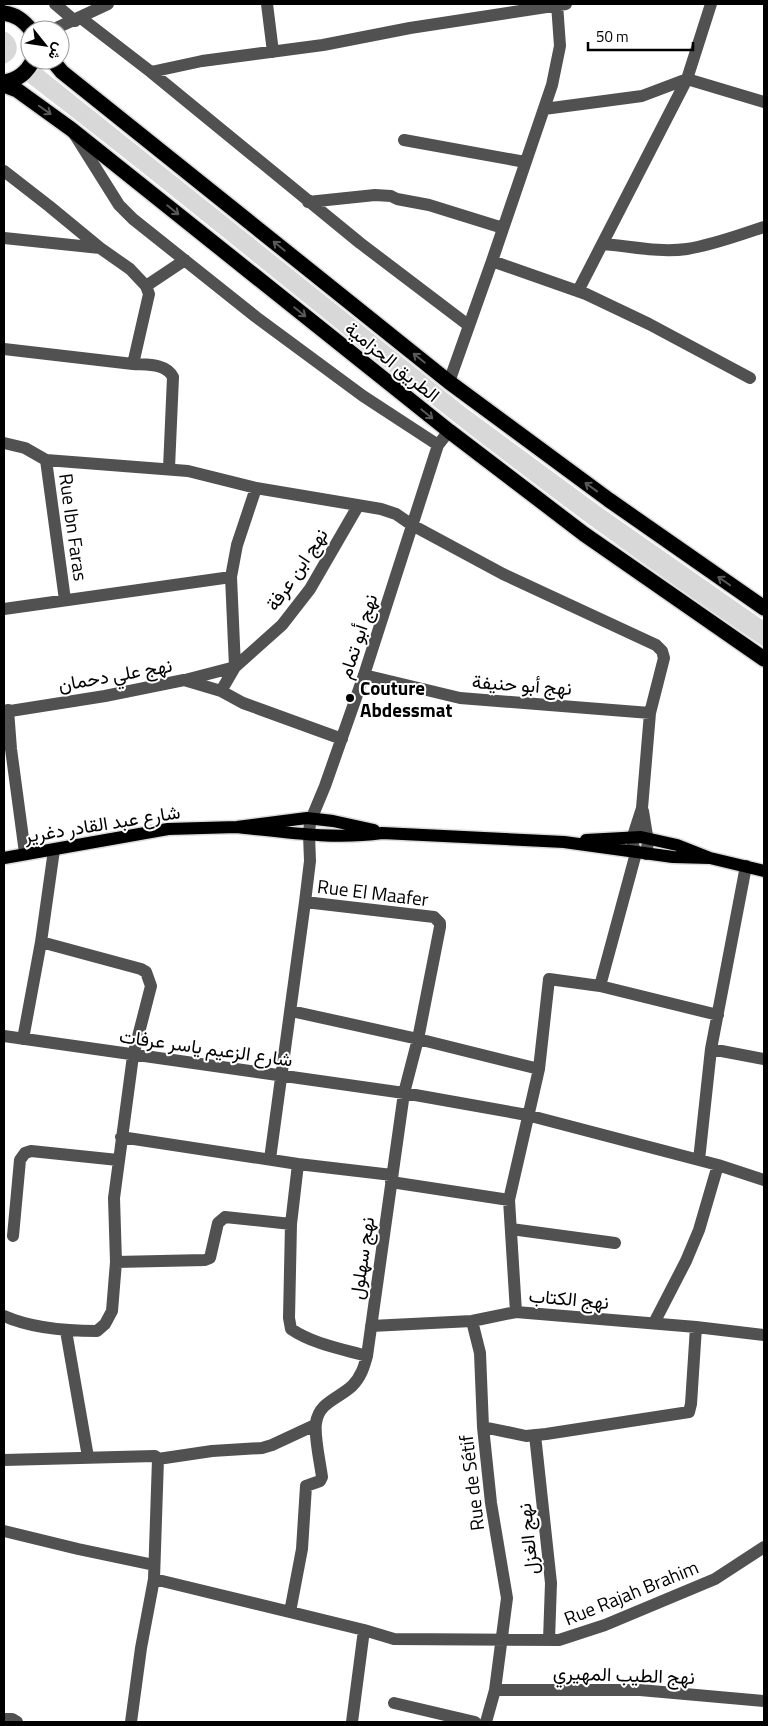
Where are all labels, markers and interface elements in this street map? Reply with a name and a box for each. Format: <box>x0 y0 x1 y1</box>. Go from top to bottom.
north arrow <box>20 20 70 70</box>
scale bar <box>588 20 693 52</box>
text: 50 m <box>596 25 629 48</box>
text: ش <box>43 39 70 64</box>
one-way arrow <box>38 105 52 115</box>
one-way arrow <box>166 205 179 216</box>
one-way arrow <box>273 240 286 251</box>
one-way arrow <box>293 306 306 317</box>
street label: الطريق الحزامية <box>339 314 447 408</box>
one-way arrow <box>413 353 426 364</box>
one-way arrow <box>420 408 433 419</box>
street label: Rue Ibn Faras <box>52 471 96 583</box>
one-way arrow <box>585 482 599 492</box>
street label: نهج ابن عرفة <box>258 522 334 616</box>
one-way arrow <box>717 576 731 586</box>
street label: نهج أبو تمام <box>330 590 384 682</box>
street label: نهج علي دحمان <box>56 650 175 700</box>
street label: نهج أبو حنيفة <box>471 666 573 702</box>
place label: Couture Abdessmat <box>360 673 452 724</box>
marker: Couture Abdessmat <box>344 692 356 704</box>
street label: شارع عبد القادر دغرير <box>21 796 182 850</box>
street label: Rue El Maafer <box>316 871 431 913</box>
street label: شارع الزعيم ياسر عرفات <box>117 1020 295 1074</box>
street label: نهج سهلول <box>341 1215 381 1301</box>
street label: نهج الكتاب <box>528 1280 610 1316</box>
street label: Rue de Sétif <box>451 1433 491 1533</box>
street label: نهج الغزل <box>509 1502 545 1576</box>
street label: Rue Rajah Brahim <box>559 1552 703 1632</box>
street label: نهج الطيب المهيري <box>552 1657 696 1693</box>

